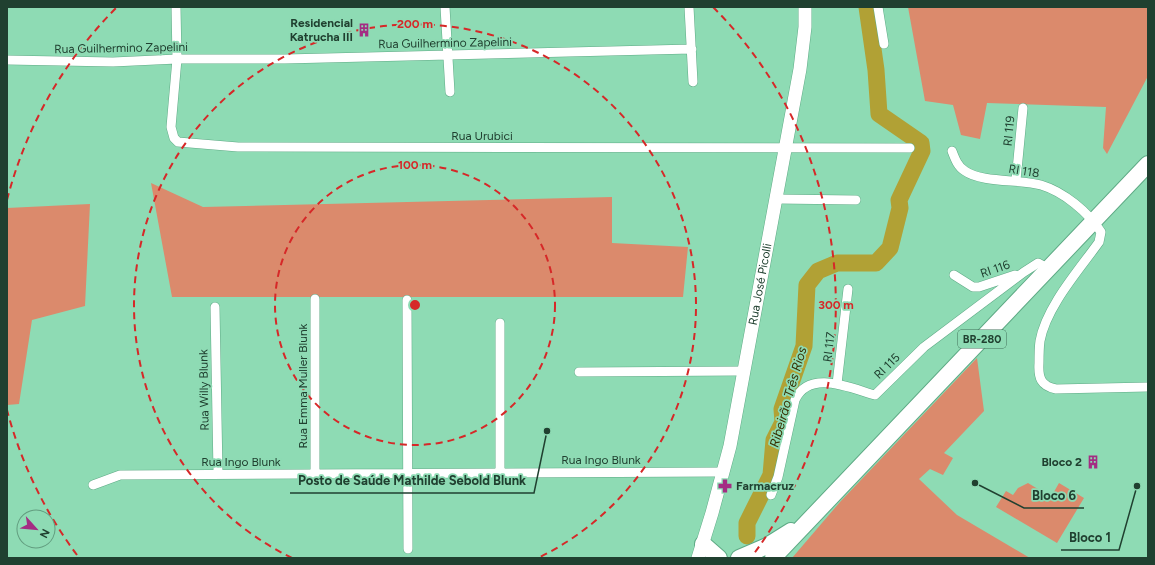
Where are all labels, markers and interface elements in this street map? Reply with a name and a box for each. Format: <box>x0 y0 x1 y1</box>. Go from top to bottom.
place label: Residencial Katrucha III <box>290 16 353 44</box>
text: 200 m <box>397 17 433 31</box>
building icon: Residencial Katrucha III <box>356 22 372 38</box>
street label: Rua Guilhermino Zapelini <box>378 35 512 51</box>
street label: Rua Guilhermino Zapelini <box>54 40 188 56</box>
street label: RI 119 <box>1000 115 1018 147</box>
street label: Rua Urubici <box>451 129 513 143</box>
text: 100 m <box>398 158 432 172</box>
street label: RI 118 <box>1008 162 1040 180</box>
street label: Rua José Picolli <box>746 242 774 326</box>
street label: RI 116 <box>978 257 1012 281</box>
centre of rings <box>408 298 422 312</box>
text: 300 m <box>818 298 854 312</box>
street label: Rua Emma Muller Blunk <box>296 323 310 448</box>
road number: BR-280 <box>958 330 1006 348</box>
street label: RI 117 <box>820 331 838 363</box>
water label: Ribeirão Três Rios <box>766 345 810 449</box>
street label: Rua Willy Blunk <box>196 349 212 431</box>
street label: RI 115 <box>871 350 903 382</box>
street label: Rua Ingo Blunk <box>561 453 641 467</box>
building icon: Bloco 2 <box>1085 454 1101 470</box>
street label: Rua Ingo Blunk <box>201 455 281 469</box>
place label: Bloco 2 <box>1041 455 1082 469</box>
callout: Posto de Saúde Mathilde Sebold Blunk <box>290 468 534 493</box>
text: Posto de Saúde Mathilde Sebold Blunk <box>298 473 526 488</box>
pharmacy icon: Farmacruz <box>717 478 733 494</box>
place label: Farmacruz <box>736 479 794 493</box>
callout: Bloco 6 <box>1024 483 1084 508</box>
text: Bloco 6 <box>1032 488 1076 503</box>
north arrow <box>16 509 56 549</box>
callout: Bloco 1 <box>1061 525 1119 550</box>
text: N <box>37 527 52 540</box>
text: Bloco 1 <box>1069 530 1111 545</box>

